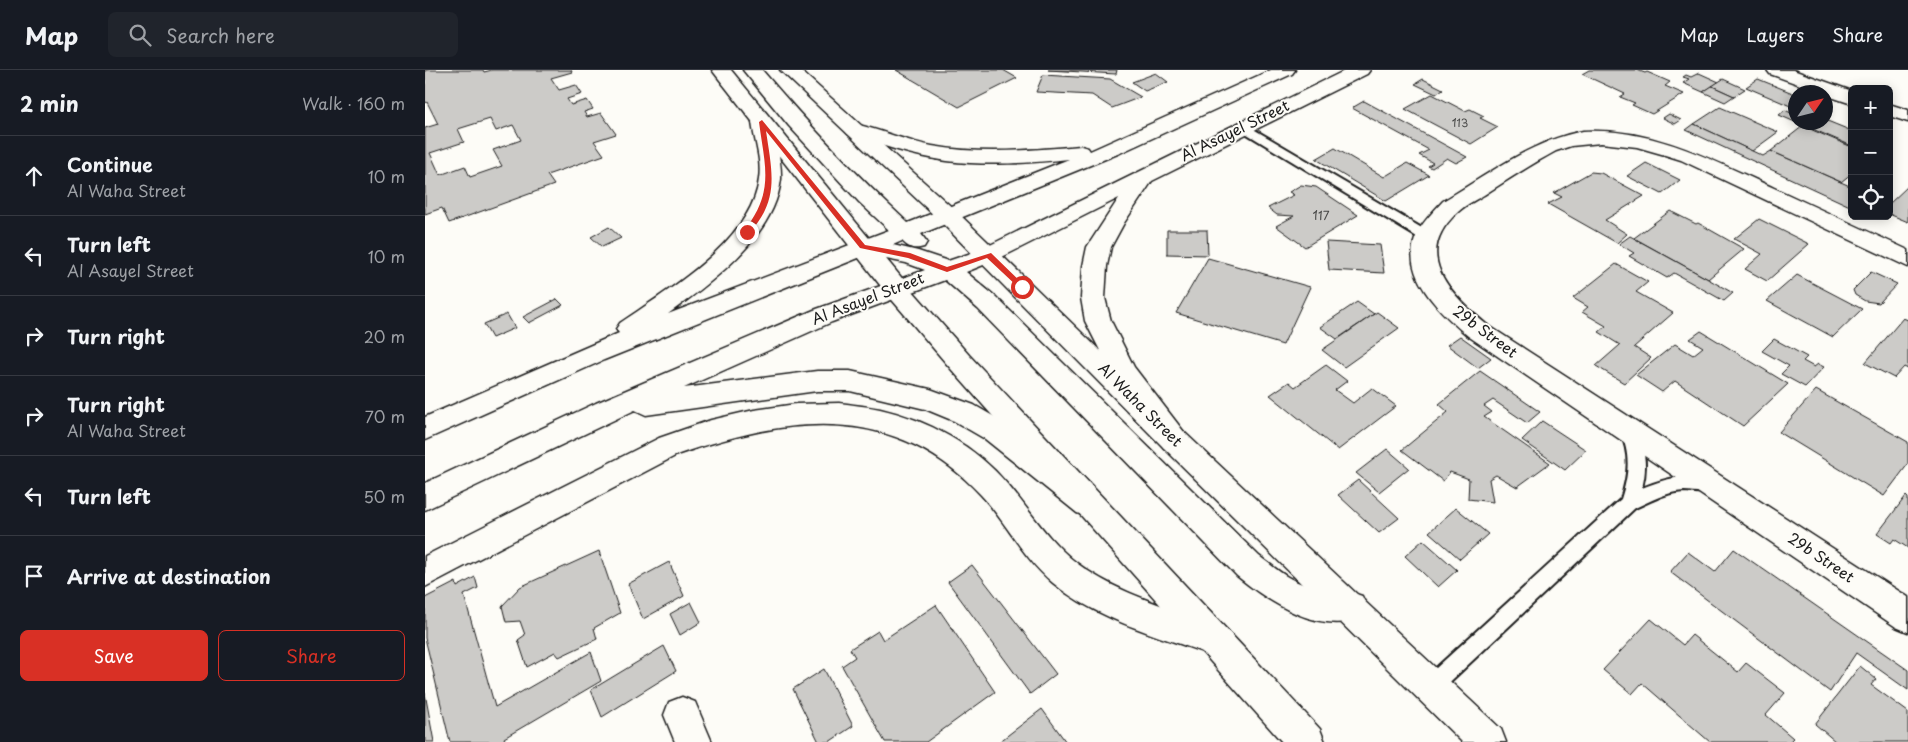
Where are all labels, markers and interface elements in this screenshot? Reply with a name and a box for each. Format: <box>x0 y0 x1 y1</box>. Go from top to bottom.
search box <box>108 12 458 57</box>
text: Map <box>25 17 78 53</box>
icon: search <box>126 21 154 49</box>
text: Search here <box>166 21 275 49</box>
text: Map <box>1680 21 1719 48</box>
text: Layers <box>1747 21 1804 48</box>
text: Share <box>1832 21 1883 48</box>
north arrow <box>1788 85 1833 130</box>
map controls <box>1848 85 1893 220</box>
button: + <box>1848 85 1893 130</box>
text: 2 min <box>20 87 79 119</box>
text: Walk · 160 m <box>302 91 405 115</box>
street label: Al Asayel Street <box>1176 93 1293 166</box>
house number: 113 <box>1452 114 1468 131</box>
button: − <box>1848 130 1893 175</box>
text: Continue <box>67 150 153 178</box>
icon: ahead <box>20 162 48 190</box>
text: 10 m <box>368 164 405 188</box>
button: locate <box>1848 175 1893 220</box>
text: Al Waha Street <box>67 178 186 202</box>
house number: 117 <box>1313 206 1330 224</box>
route end <box>736 221 759 244</box>
text: Turn left <box>67 230 151 258</box>
icon: left <box>20 242 48 270</box>
text: 10 m <box>368 244 405 268</box>
text: Al Asayel Street <box>67 258 194 282</box>
street label: Al Asayel Street <box>808 266 927 330</box>
route start <box>1011 276 1034 299</box>
street label: 29b Street <box>1449 299 1523 363</box>
icon: right <box>20 322 48 350</box>
text: Turn right <box>67 322 165 350</box>
text: 20 m <box>364 324 405 348</box>
street label: Al Waha Street <box>1094 356 1189 451</box>
text: Turn right <box>67 390 165 418</box>
icon: right <box>20 402 48 430</box>
text: 70 m <box>365 404 405 428</box>
text: Al Waha Street <box>67 418 186 442</box>
icon: left <box>20 482 48 510</box>
text: Turn left <box>67 482 151 510</box>
text: 50 m <box>364 484 405 508</box>
street label: 29b Street <box>1784 526 1860 587</box>
icon: arrive <box>20 562 48 590</box>
text: Arrive at destination <box>67 562 271 590</box>
button: Save <box>20 630 208 681</box>
button: Share <box>218 630 405 681</box>

